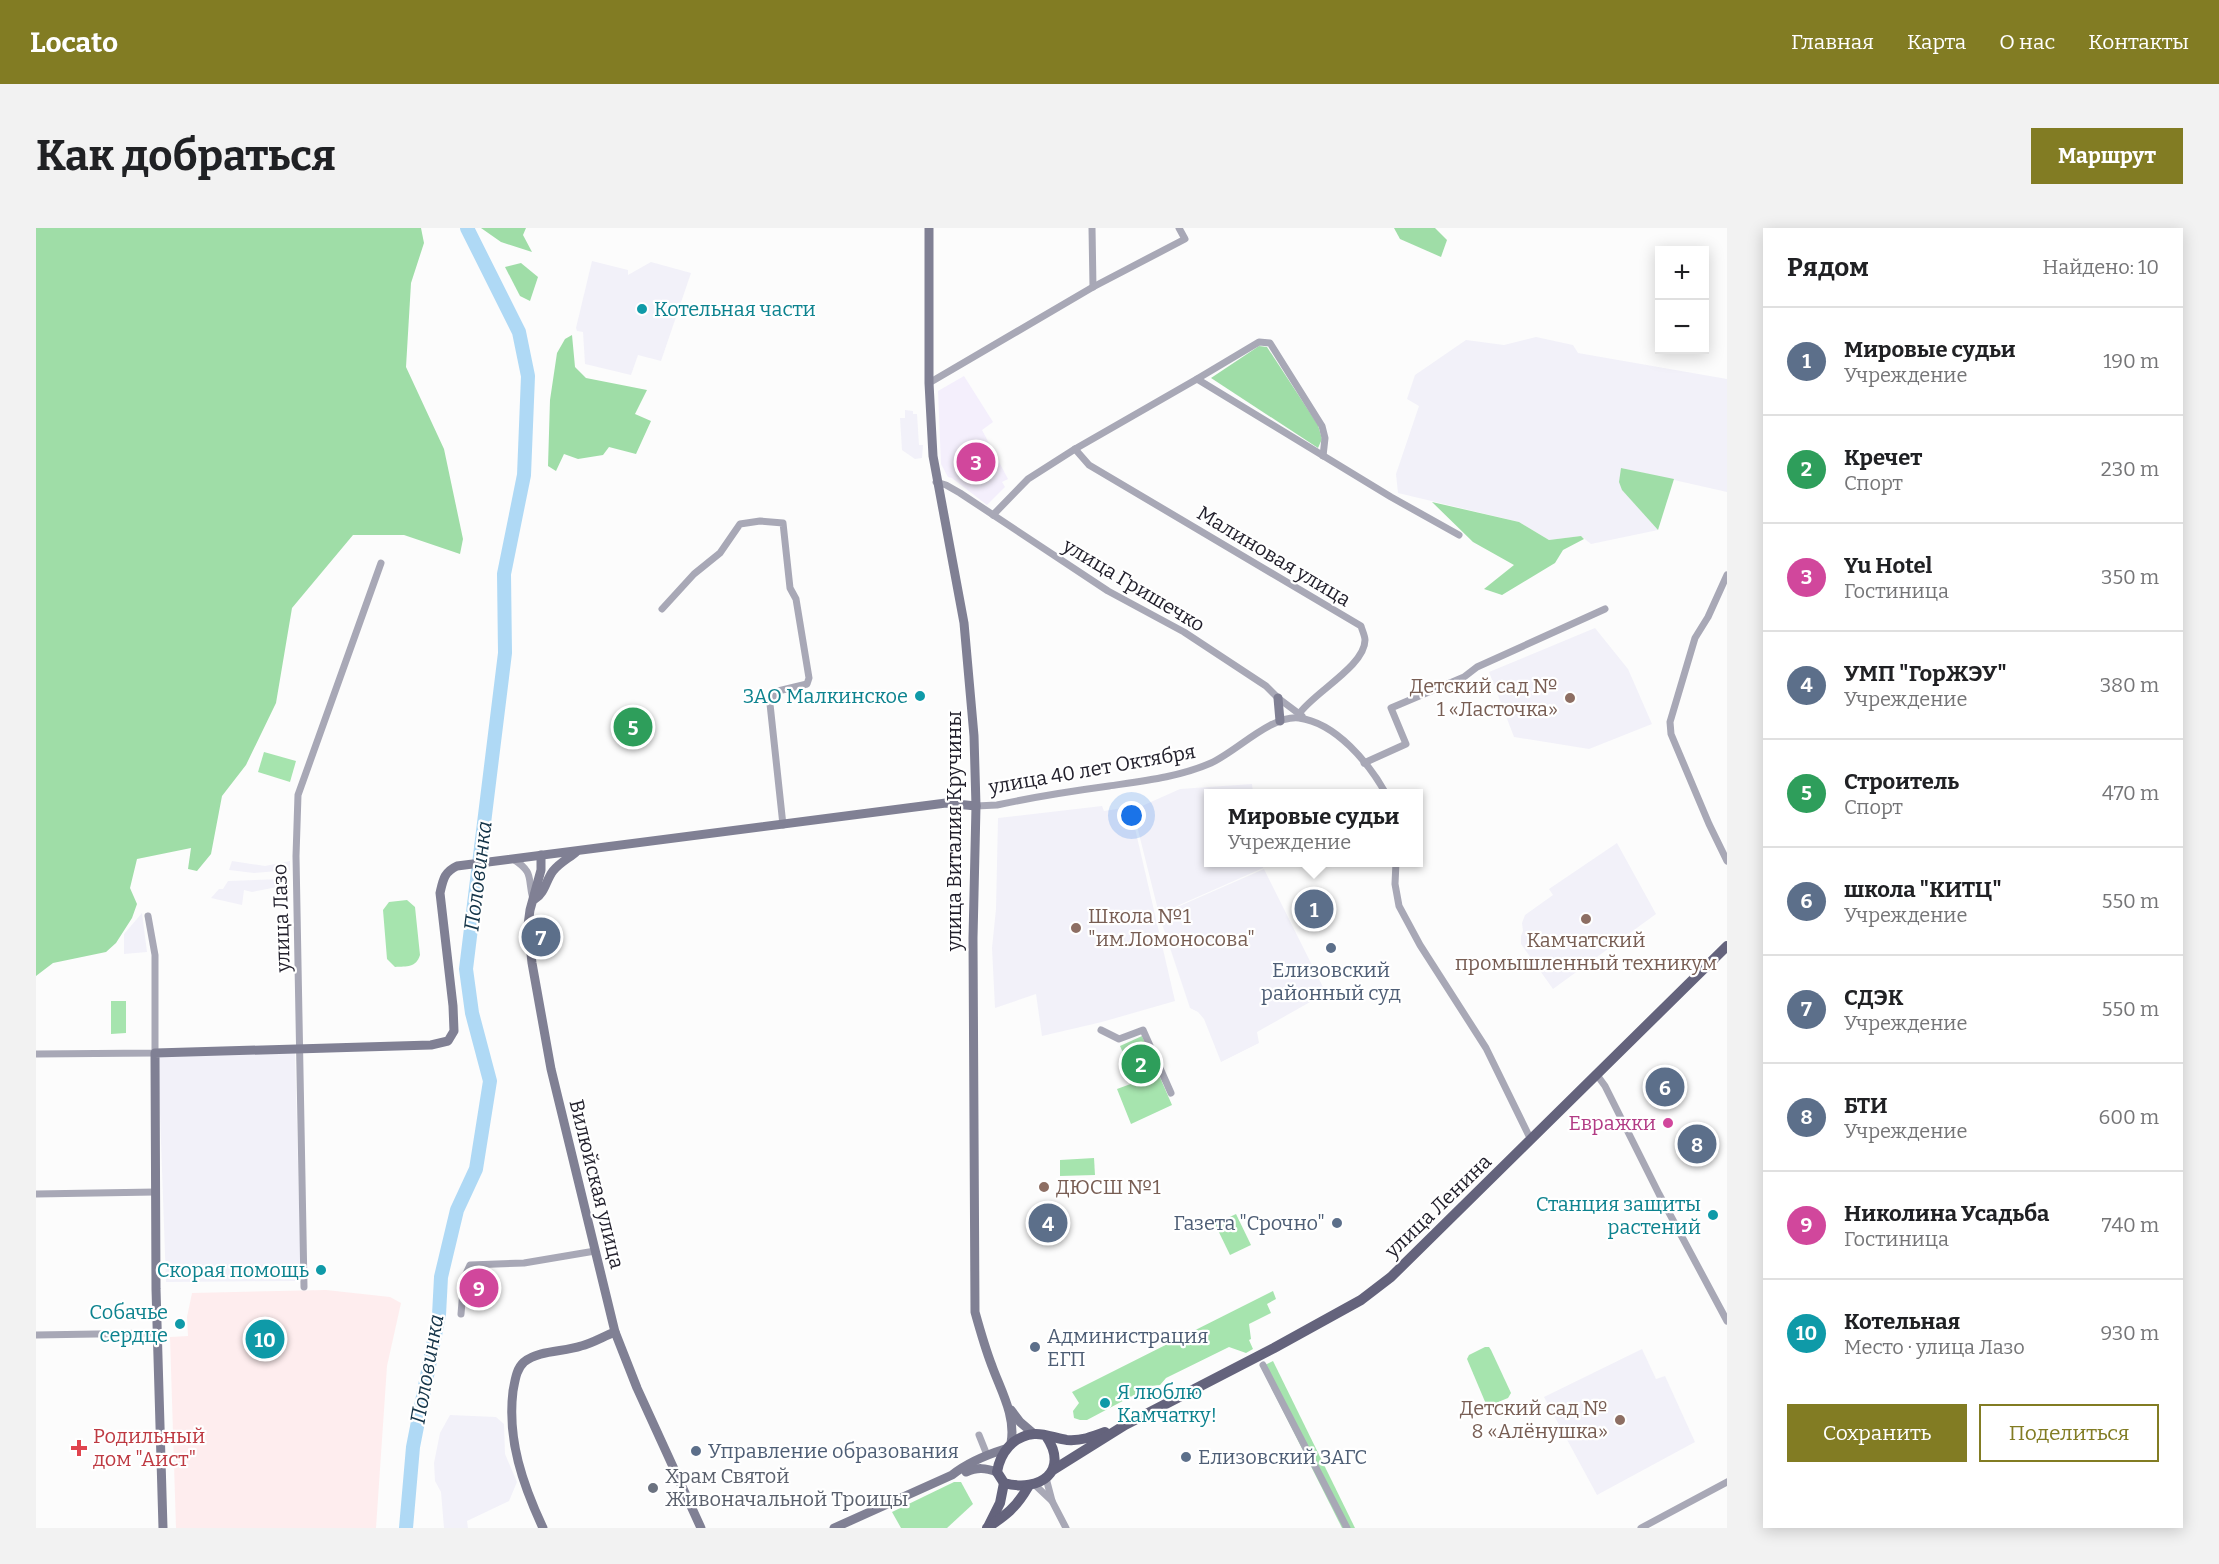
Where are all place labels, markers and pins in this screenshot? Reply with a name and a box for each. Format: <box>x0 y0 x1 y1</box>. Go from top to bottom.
place label: Котельная части <box>654 297 816 321</box>
marker: Котельная части <box>635 302 649 316</box>
pin: 3 <box>956 440 996 484</box>
place label: Детский сад № 1 «Ласточка» <box>1410 674 1558 721</box>
place label: ЗАО Малкинское <box>743 684 908 708</box>
marker: ЗАО Малкинское <box>913 689 927 703</box>
marker: Детский сад № 1 «Ласточка» <box>1563 691 1577 705</box>
pin: 5 <box>614 704 652 750</box>
pin: 1 <box>1294 886 1334 932</box>
place label: Школа №1 "им.Ломоносова" <box>1088 904 1255 951</box>
marker: Камчатский промышленный техникум <box>1579 912 1593 926</box>
pin: 7 <box>522 914 560 960</box>
marker: Школа №1 "им.Ломоносова" <box>1069 921 1083 935</box>
place label: Камчатский промышленный техникум <box>1455 928 1717 975</box>
marker: Елизовский районный суд <box>1324 941 1338 955</box>
place label: Елизовский районный суд <box>1261 958 1401 1005</box>
pin: 2 <box>1122 1042 1160 1086</box>
pin: 6 <box>1646 1064 1684 1110</box>
place label: Евражки <box>1569 1111 1656 1135</box>
marker: Евражки <box>1661 1116 1675 1130</box>
pin: 8 <box>1678 1122 1716 1166</box>
place label: ДЮСШ №1 <box>1056 1175 1161 1199</box>
marker: ДЮСШ №1 <box>1037 1180 1051 1194</box>
place label: Станция защиты растений <box>1536 1192 1701 1239</box>
pin: 4 <box>1028 1200 1068 1246</box>
marker: Станция защиты растений <box>1706 1208 1720 1222</box>
place label: Газета "Срочно" <box>1173 1211 1325 1235</box>
marker: Газета "Срочно" <box>1330 1216 1344 1230</box>
place label: Скорая помощь <box>157 1258 309 1282</box>
marker: Скорая помощь <box>314 1263 328 1277</box>
pin: 9 <box>460 1266 498 1310</box>
place label: Собачье сердце <box>89 1300 168 1347</box>
pin: 10 <box>246 1316 284 1362</box>
marker: Собачье сердце <box>173 1317 187 1331</box>
place label: Администрация ЕГП <box>1047 1324 1208 1371</box>
marker: Администрация ЕГП <box>1028 1340 1042 1354</box>
place label: Я люблю Камчатку! <box>1117 1380 1217 1427</box>
marker: Я люблю Камчатку! <box>1098 1396 1112 1410</box>
place label: Детский сад № 8 «Алёнушка» <box>1460 1396 1608 1443</box>
marker: Детский сад № 8 «Алёнушка» <box>1613 1413 1627 1427</box>
place label: Родильный дом "Аист" <box>93 1424 205 1471</box>
marker: Родильный дом "Аист" <box>70 1439 88 1457</box>
place label: Управление образования <box>708 1439 959 1463</box>
marker: Управление образования <box>689 1444 703 1458</box>
place label: Елизовский ЗАГС <box>1198 1445 1367 1469</box>
marker: Елизовский ЗАГС <box>1179 1450 1193 1464</box>
place label: Храм Святой Живоначальной Троицы <box>665 1464 908 1511</box>
marker: Храм Святой Живоначальной Троицы <box>646 1481 660 1495</box>

